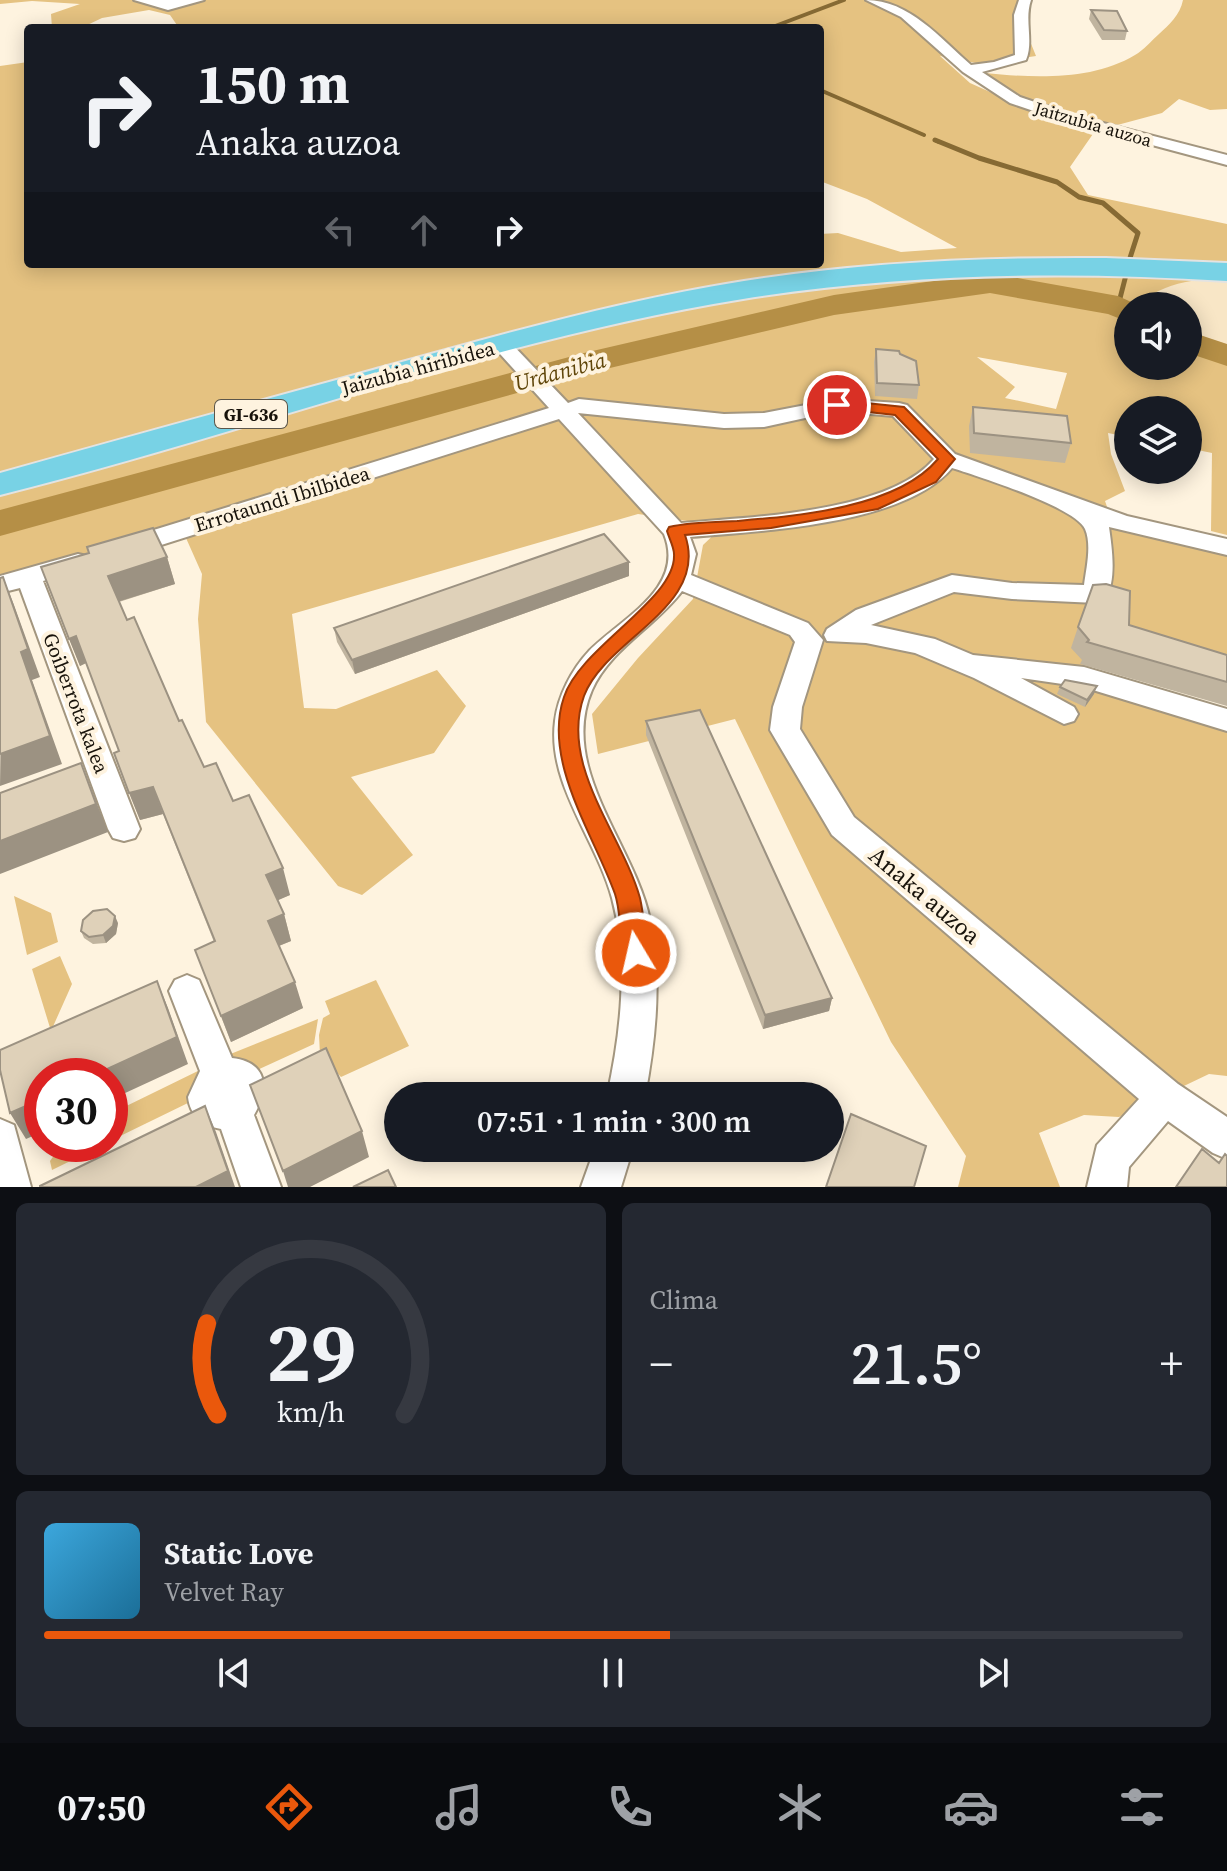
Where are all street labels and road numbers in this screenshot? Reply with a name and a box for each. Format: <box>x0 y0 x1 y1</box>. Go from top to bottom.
street label: Jaitzubia auzoa <box>1030 95 1156 153</box>
street label: Jaizubia hiribidea <box>337 334 499 402</box>
road number: GI-636 <box>215 400 287 428</box>
street label: Errotaundi Ibilbidea <box>191 459 374 539</box>
street label: Goiberrota kalea <box>36 629 116 778</box>
street label: Anaka auzoa <box>862 839 988 952</box>

